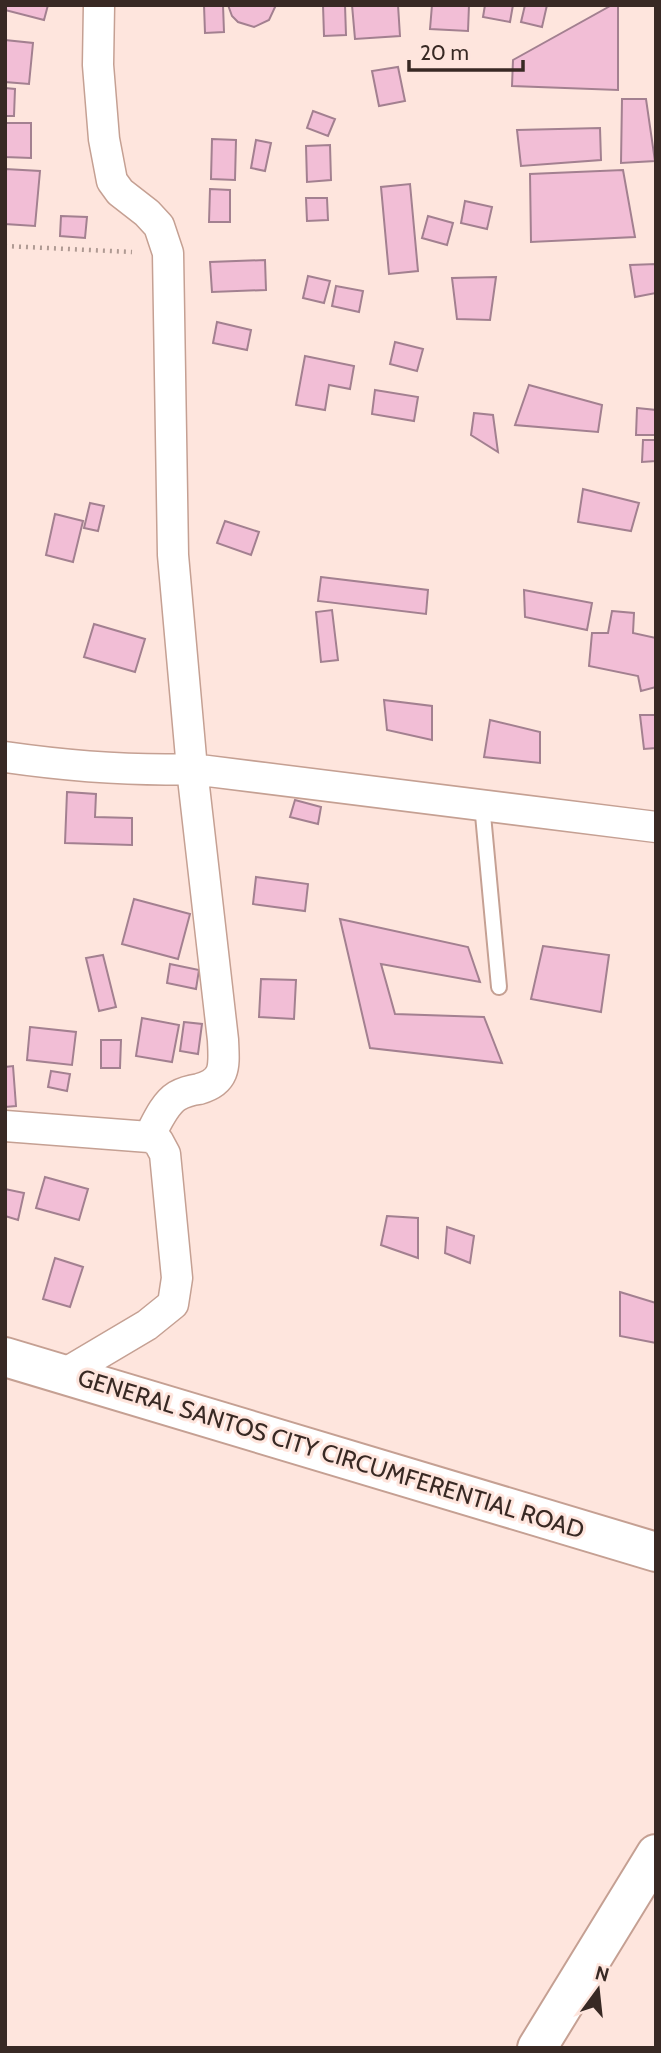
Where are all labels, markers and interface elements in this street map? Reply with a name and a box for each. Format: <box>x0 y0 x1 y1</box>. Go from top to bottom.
scale bar <box>409 28 523 72</box>
text: 20 m <box>420 40 469 65</box>
street label: GENERAL SANTOS CITY CIRCUMFERENTIAL ROAD <box>74 1362 588 1545</box>
north arrow <box>563 1955 633 2025</box>
text: N <box>593 1961 612 1987</box>

